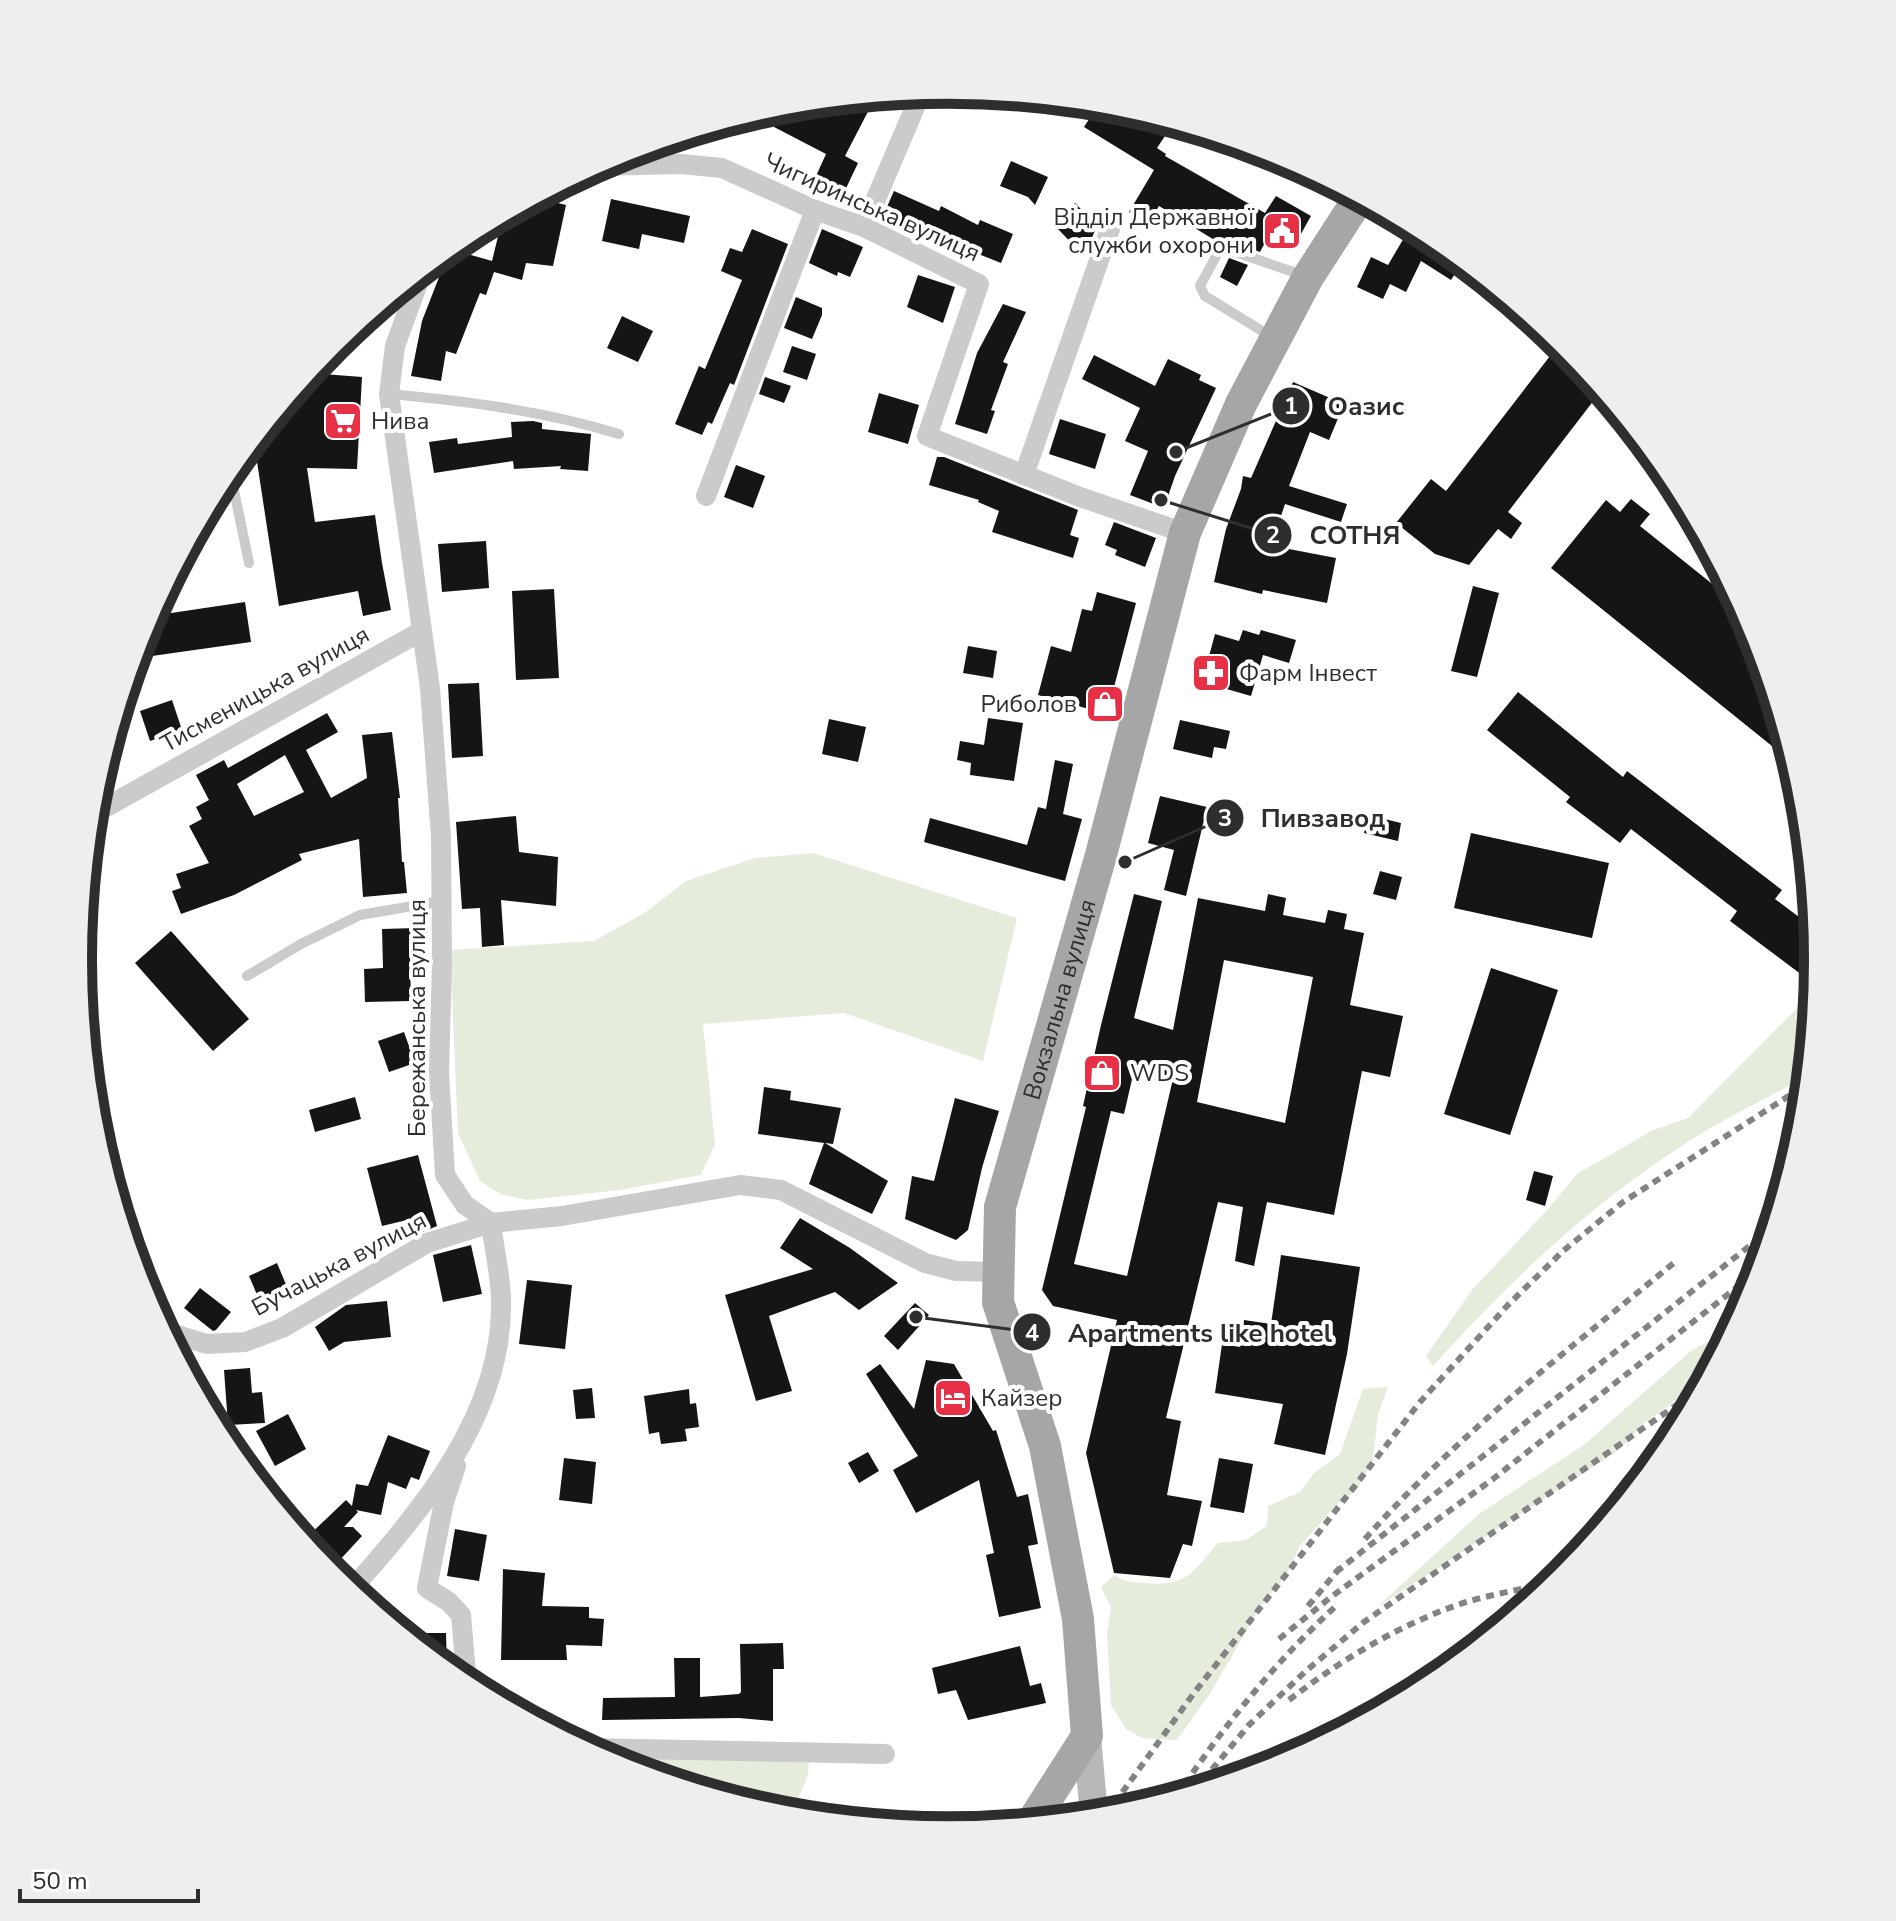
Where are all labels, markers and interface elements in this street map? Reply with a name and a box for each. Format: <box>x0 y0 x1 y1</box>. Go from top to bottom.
street label: Чигиринська вулиця <box>759 145 985 269</box>
place label: Відділ Державної служби охорони <box>1054 201 1255 261</box>
public building icon: Відділ Державної служби охорони <box>1261 210 1303 252</box>
callout: Оазис <box>1271 381 1420 431</box>
text: Оазис <box>1328 389 1405 424</box>
text: 1 <box>1284 390 1298 422</box>
supermarket icon: Нива <box>322 400 364 442</box>
place label: Нива <box>371 405 429 437</box>
callout: СОТНЯ <box>1253 510 1416 560</box>
text: СОТНЯ <box>1310 518 1400 553</box>
text: 2 <box>1266 519 1280 551</box>
street label: Тисменицька вулиця <box>155 618 375 760</box>
pharmacy icon: Фарм Інвест <box>1190 652 1232 694</box>
place label: Фарм Інвест <box>1239 657 1377 689</box>
shop icon: Риболов <box>1084 683 1126 725</box>
place label: Риболов <box>981 688 1077 720</box>
callout: Пивзавод <box>1205 793 1401 843</box>
text: Пивзавод <box>1261 801 1385 836</box>
text: 3 <box>1218 802 1232 834</box>
street label: Вокзальна вулиця <box>1016 895 1104 1103</box>
street label: Бережанська вулиця <box>401 899 433 1137</box>
shop icon: WDS <box>1081 1052 1123 1094</box>
place label: WDS <box>1130 1057 1189 1089</box>
street label: Бучацька вулиця <box>246 1204 432 1324</box>
callout: Apartments like hotel <box>1012 1307 1347 1357</box>
text: Apartments like hotel <box>1068 1316 1333 1351</box>
text: 4 <box>1025 1317 1039 1349</box>
hotel icon: Кайзер <box>932 1377 974 1419</box>
place label: Кайзер <box>981 1382 1063 1414</box>
scale bar <box>20 1853 198 1903</box>
text: 50 m <box>32 1865 88 1897</box>

